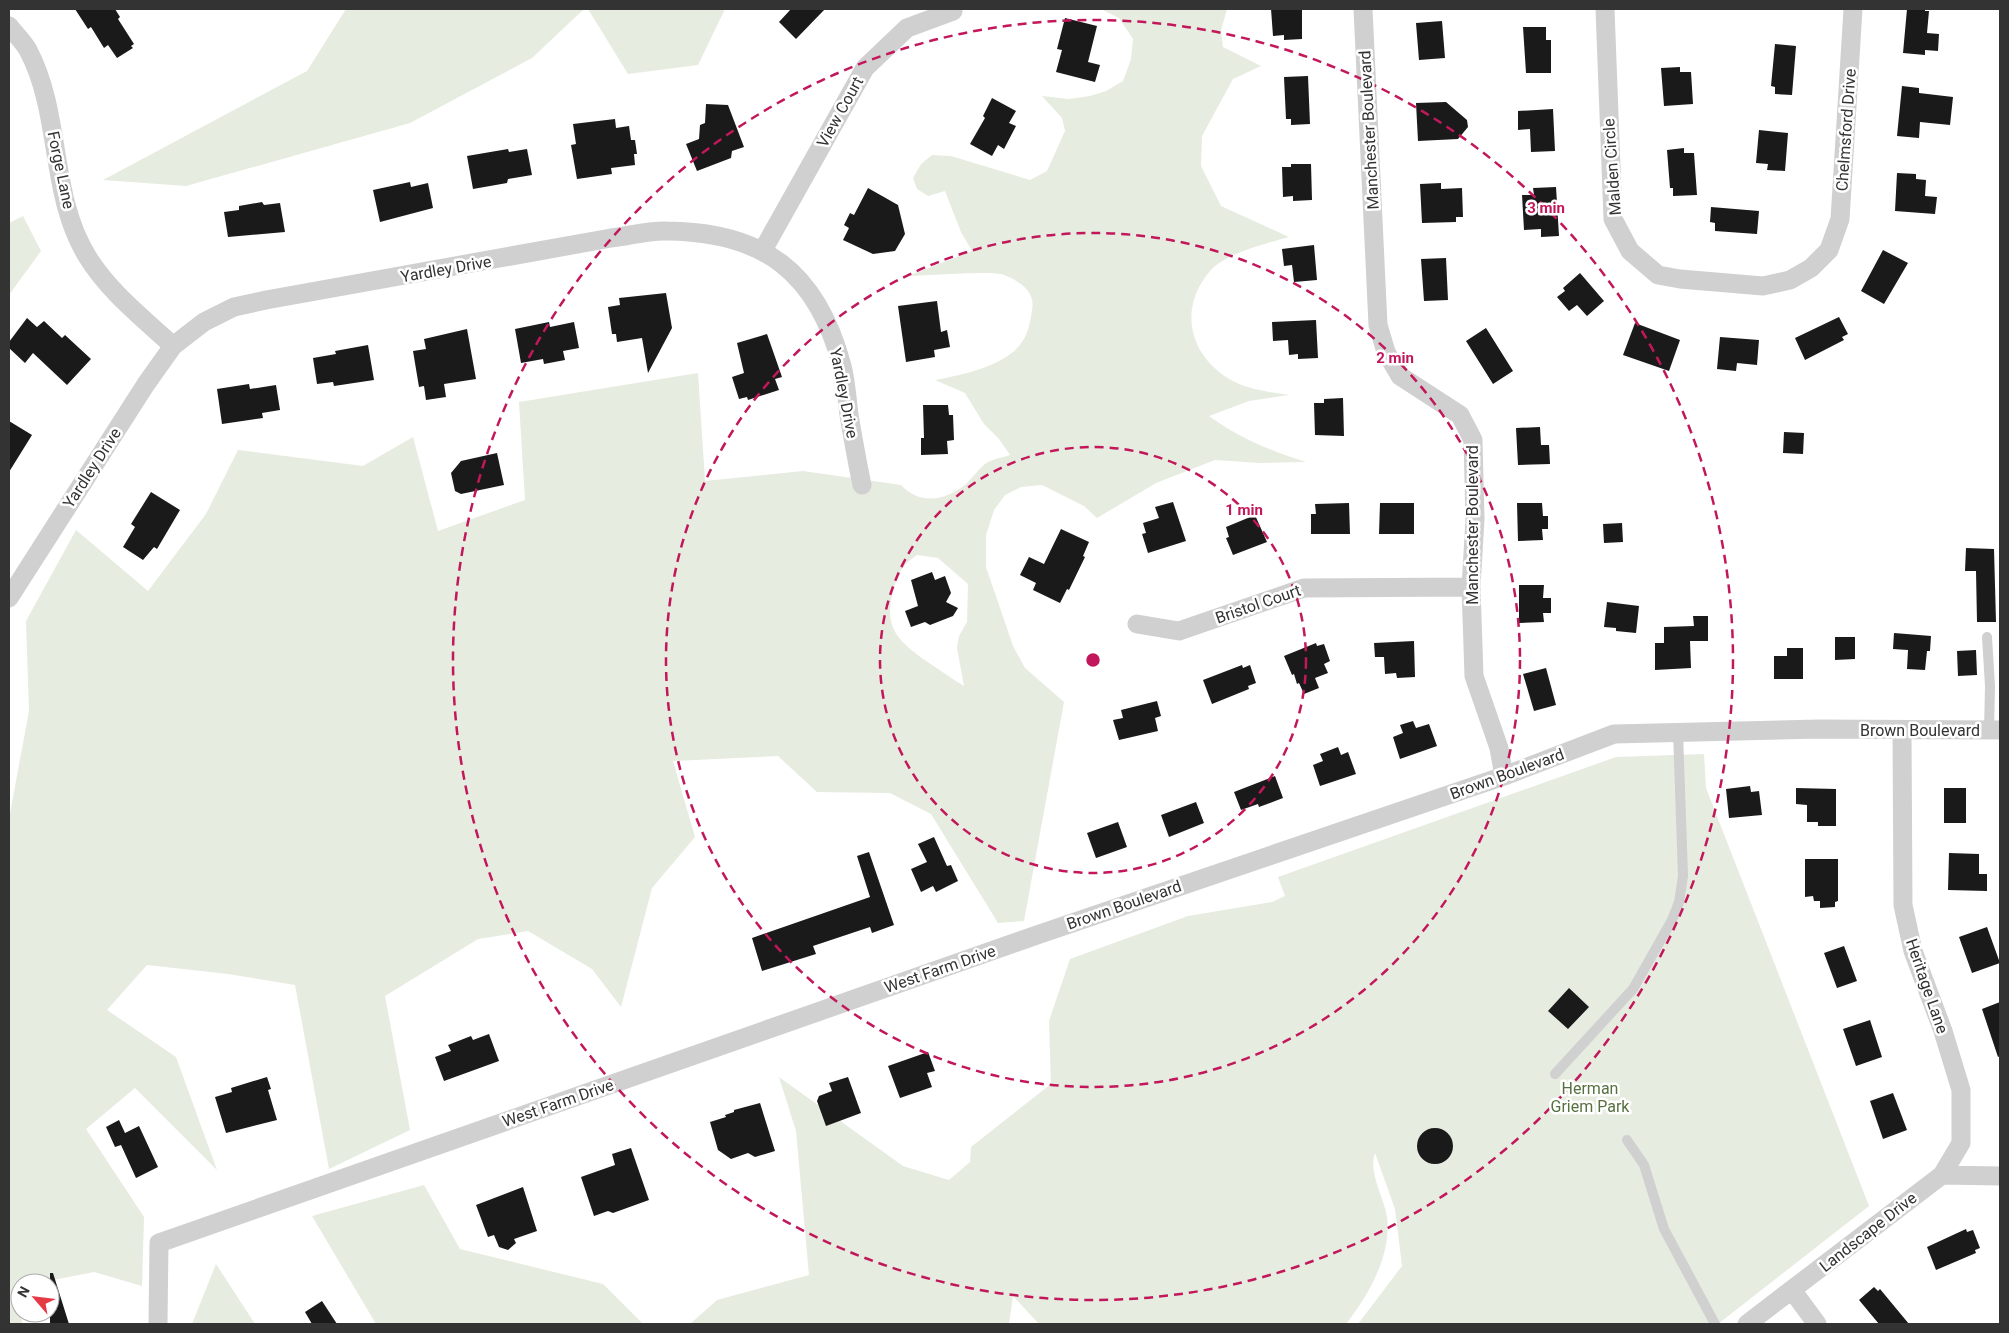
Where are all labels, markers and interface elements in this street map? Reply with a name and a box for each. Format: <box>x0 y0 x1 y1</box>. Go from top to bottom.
street label: Manchester Boulevard <box>1355 50 1383 210</box>
street label: Chelmsford Drive <box>1832 68 1860 192</box>
street label: View Court <box>813 73 867 151</box>
street label: Malden Circle <box>1599 118 1625 216</box>
street label: Forge Lane <box>43 129 79 211</box>
text: 3 min <box>1527 199 1565 217</box>
street label: Yardley Drive <box>399 252 493 286</box>
street label: Yardley Drive <box>826 346 862 440</box>
text: 2 min <box>1376 349 1414 367</box>
street label: Yardley Drive <box>59 424 125 512</box>
street label: Manchester Boulevard <box>1463 445 1482 605</box>
text: 1 min <box>1225 501 1263 519</box>
street label: Bristol Court <box>1213 581 1303 627</box>
centre of rings <box>1084 651 1102 669</box>
street label: Brown Boulevard <box>1860 721 1980 740</box>
street label: Brown Boulevard <box>1447 745 1567 803</box>
street label: Brown Boulevard <box>1064 876 1184 934</box>
street label: Heritage Lane <box>1902 936 1952 1036</box>
street label: West Farm Drive <box>882 941 998 997</box>
street label: West Farm Drive <box>500 1075 616 1131</box>
park label: Herman Griem Park <box>1551 1079 1630 1116</box>
street label: Landscape Drive <box>1816 1188 1920 1276</box>
north arrow <box>10 1273 60 1323</box>
text: N <box>14 1284 33 1300</box>

